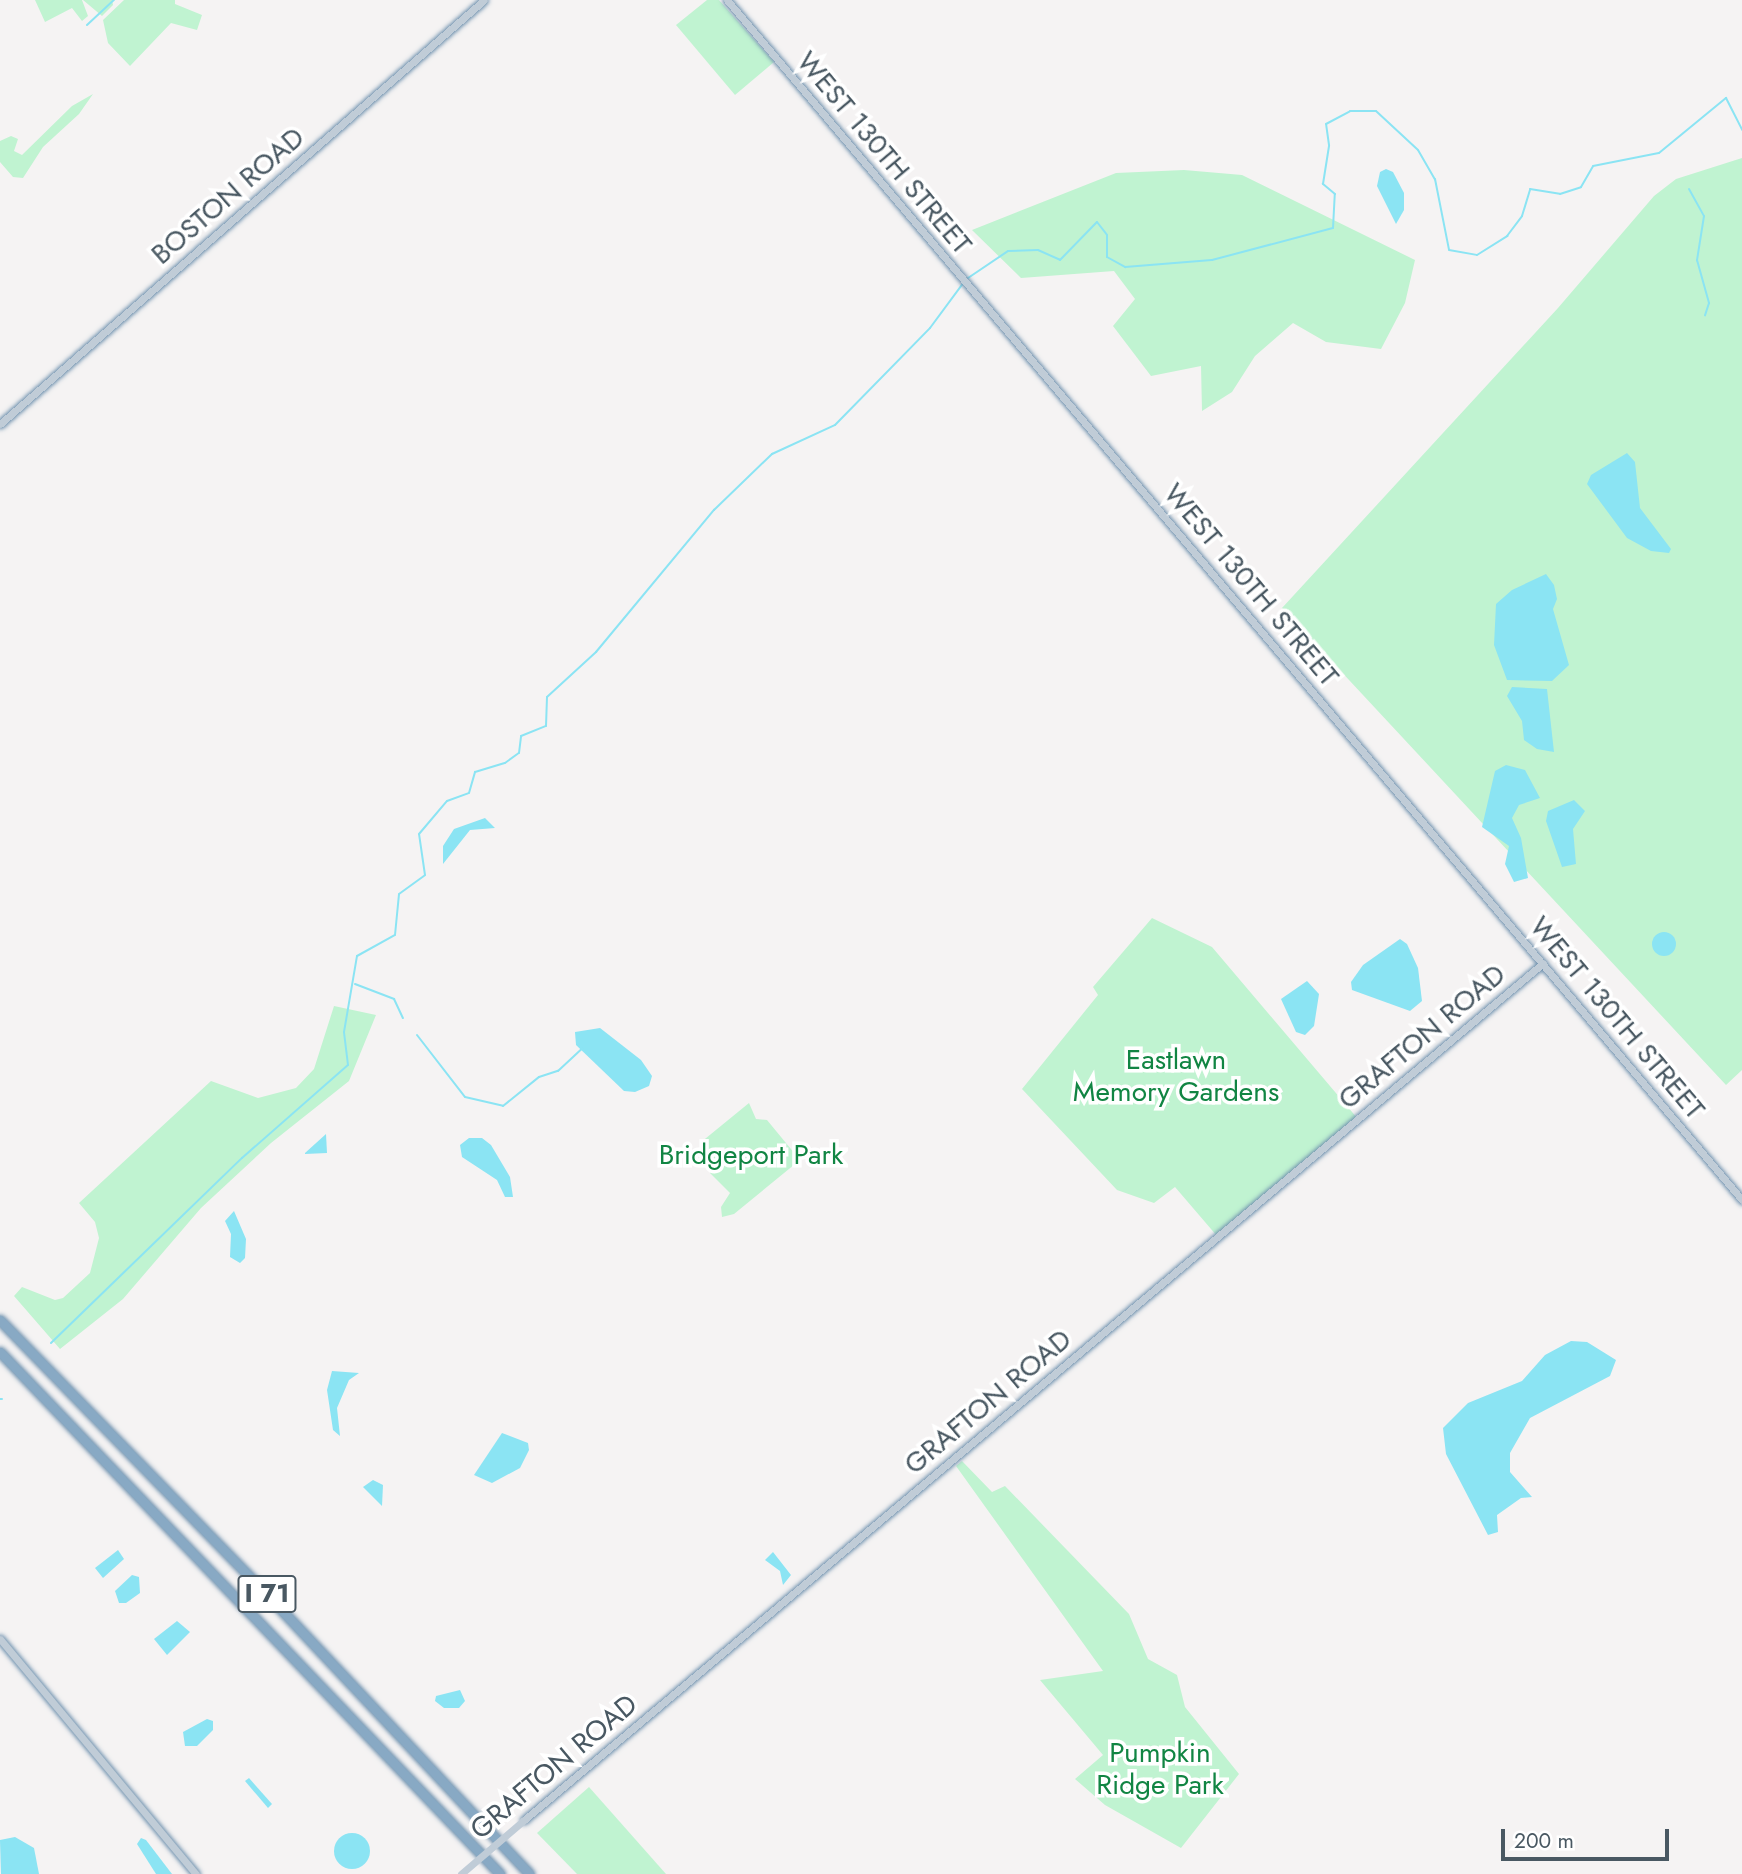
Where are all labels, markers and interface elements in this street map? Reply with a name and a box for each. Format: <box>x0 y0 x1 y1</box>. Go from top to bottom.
street label: WEST 130TH STREET <box>790 45 978 261</box>
street label: BOSTON ROAD <box>145 121 311 271</box>
street label: WEST 130TH STREET <box>1157 477 1345 693</box>
street label: WEST 130TH STREET <box>1523 910 1711 1126</box>
street label: GRAFTON ROAD <box>1332 957 1512 1117</box>
park label: Eastlawn Memory Gardens <box>1073 1043 1279 1109</box>
park label: Bridgeport Park <box>659 1138 843 1172</box>
street label: GRAFTON ROAD <box>898 1322 1078 1482</box>
road number: I 71 <box>237 1572 297 1616</box>
street label: GRAFTON ROAD <box>464 1687 644 1847</box>
park label: Pumpkin Ridge Park <box>1096 1736 1224 1802</box>
scale bar <box>1504 1814 1672 1858</box>
text: 200 m <box>1514 1826 1574 1856</box>

